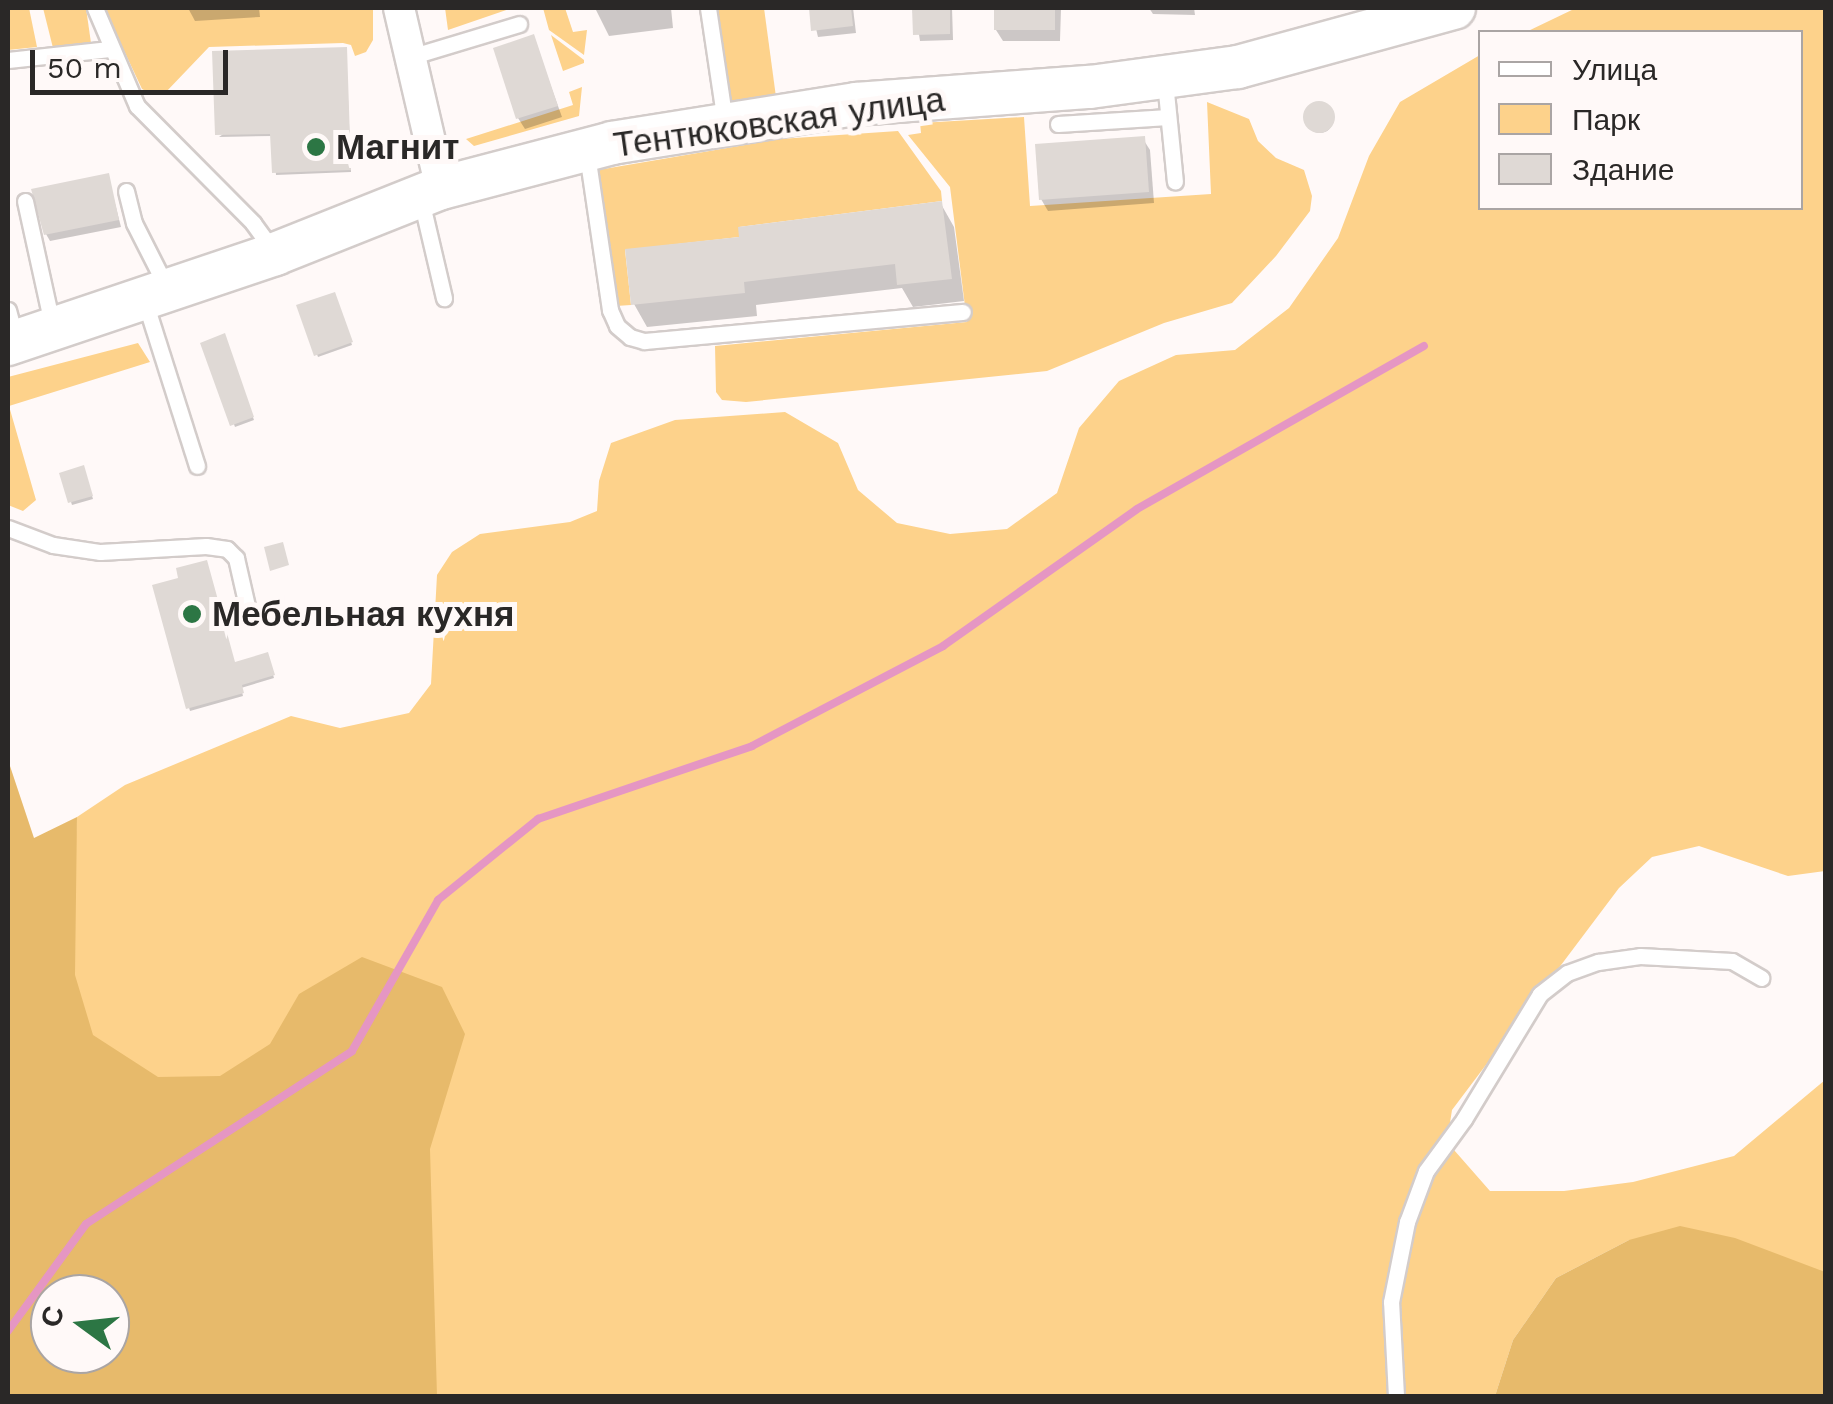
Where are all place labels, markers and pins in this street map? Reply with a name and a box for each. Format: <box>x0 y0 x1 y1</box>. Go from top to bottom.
place label: Магнит <box>336 126 459 168</box>
marker: Магнит <box>305 136 327 158</box>
place label: Мебельная кухня <box>212 593 514 635</box>
marker: Мебельная кухня <box>181 603 203 625</box>

